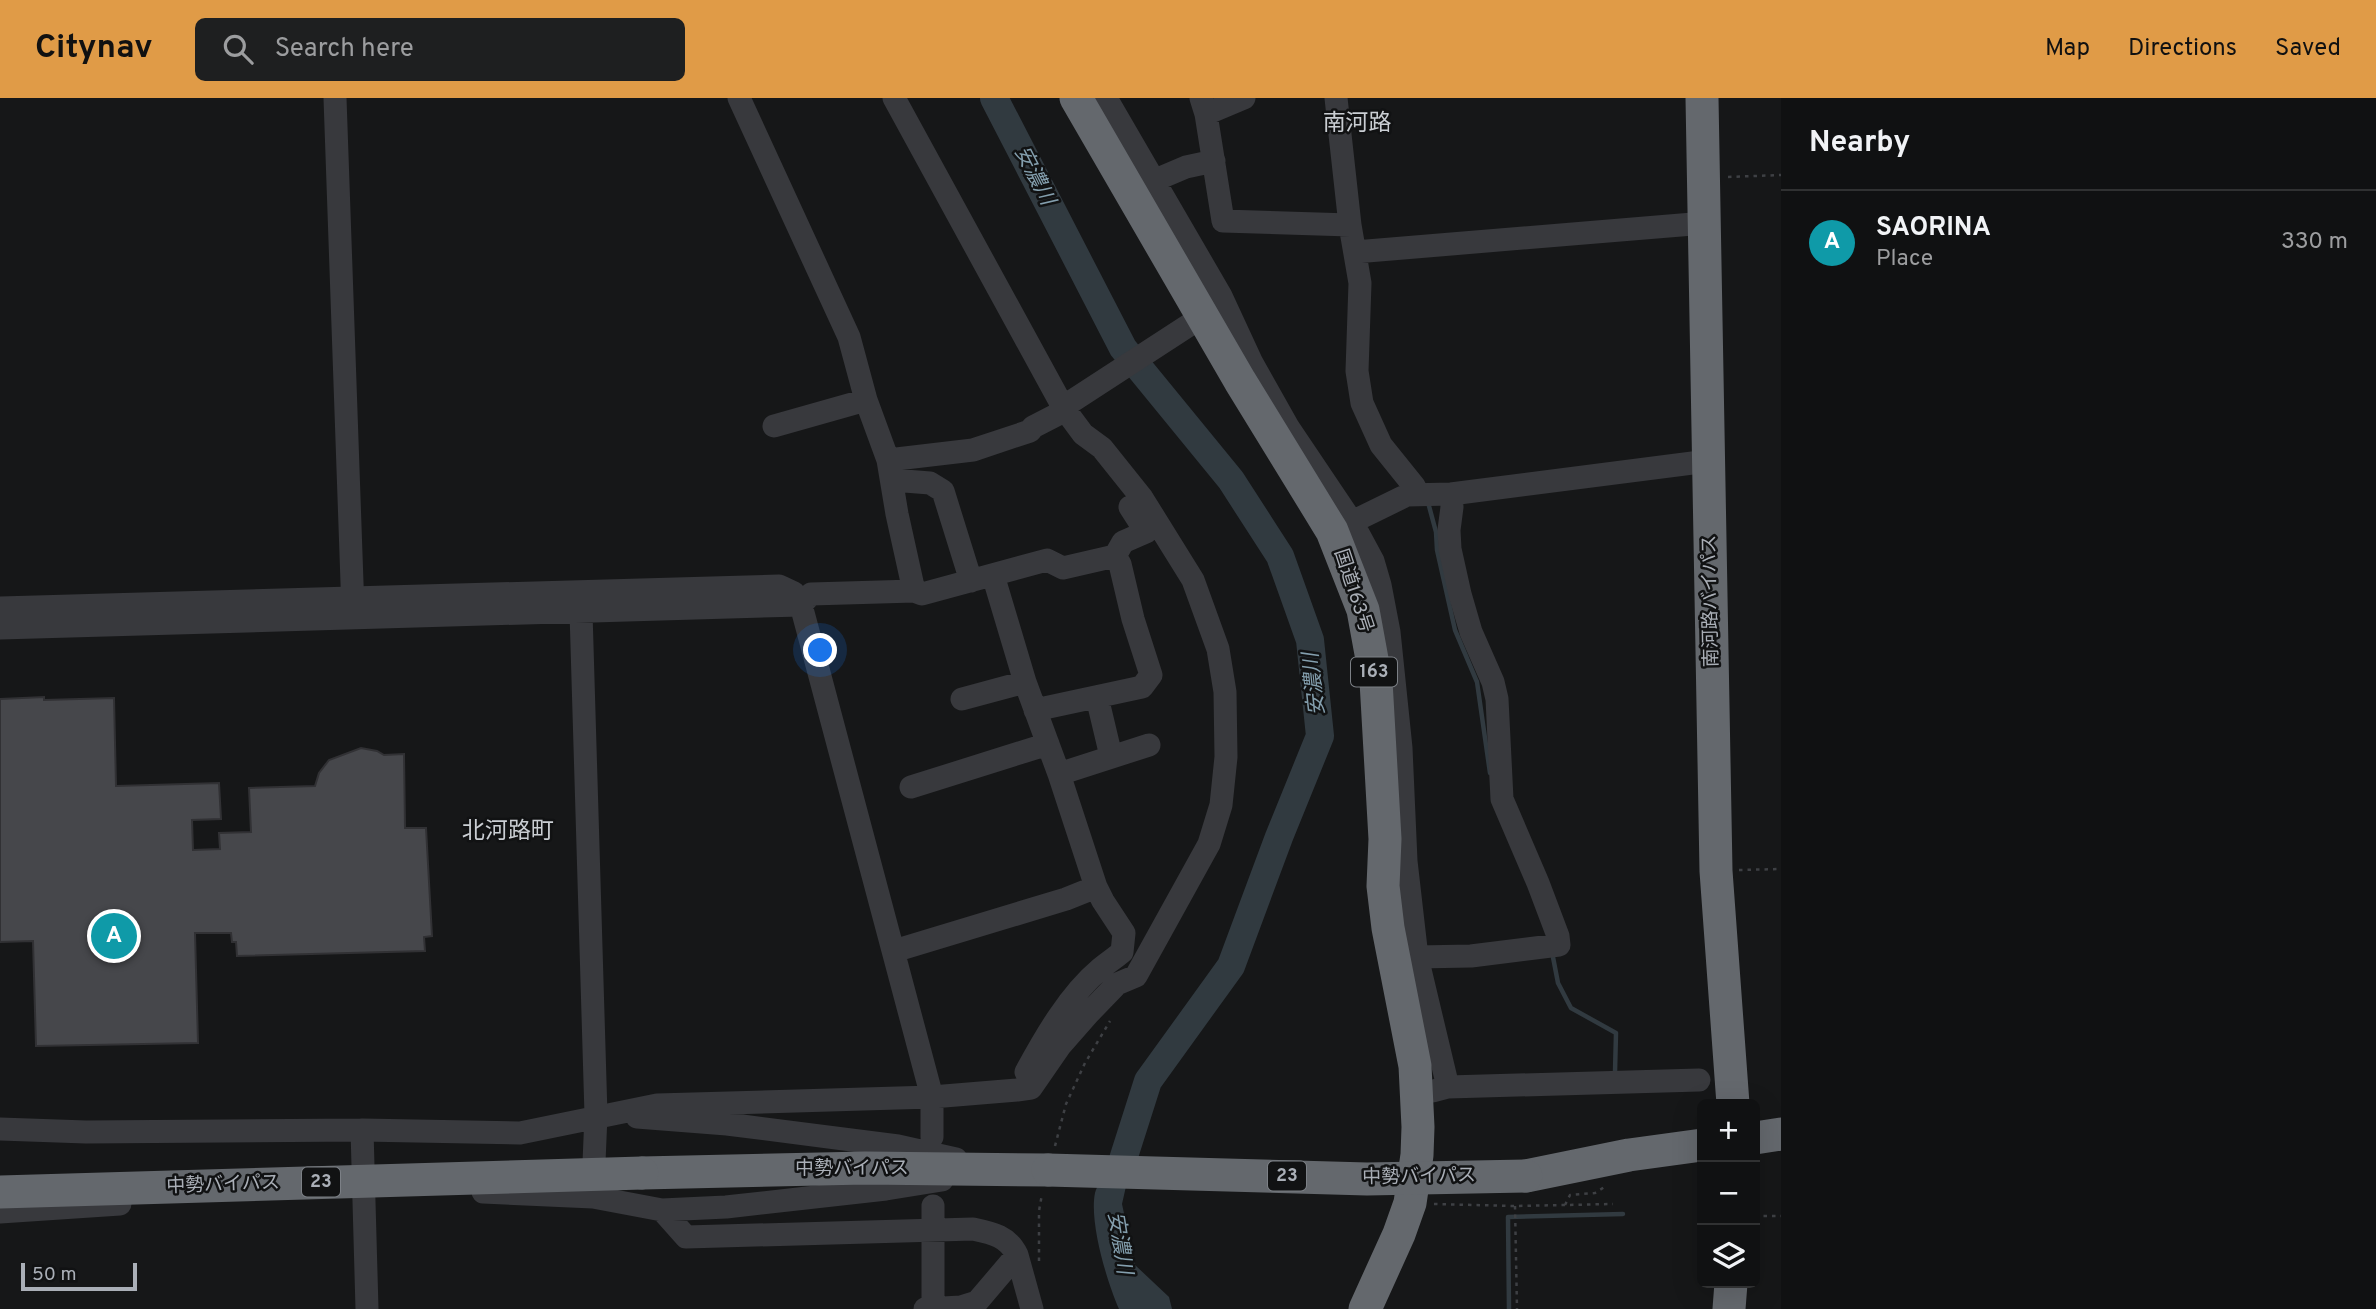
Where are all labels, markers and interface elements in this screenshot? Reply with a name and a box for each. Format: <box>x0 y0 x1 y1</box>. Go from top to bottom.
search box <box>195 18 685 81</box>
text: Citynav <box>35 28 153 70</box>
icon: search <box>219 30 257 68</box>
text: Search here <box>275 33 414 66</box>
text: Map <box>2045 34 2090 64</box>
text: Directions <box>2128 34 2237 64</box>
text: Saved <box>2275 34 2341 64</box>
district label: 南河路 <box>1323 110 1392 139</box>
text: Nearby <box>1809 125 1910 162</box>
water label: 安濃川 <box>1008 142 1061 212</box>
text: SAORINA <box>1876 212 1991 245</box>
text: A <box>1824 228 1840 257</box>
text: 330 m <box>2281 228 2348 257</box>
text: Place <box>1876 245 1933 274</box>
street label: 南河路バイパス <box>1698 534 1724 668</box>
street label: 国道163号 <box>1328 546 1378 636</box>
your location <box>803 633 837 667</box>
water label: 安濃川 <box>1298 649 1332 717</box>
road number: 163 <box>1351 658 1397 686</box>
district label: 北河路町 <box>462 818 554 847</box>
pin: A <box>91 910 137 962</box>
map controls <box>1697 1099 1760 1288</box>
button: + <box>1697 1099 1760 1162</box>
street label: 中勢バイパス <box>795 1157 909 1181</box>
road number: 23 <box>1268 1162 1306 1190</box>
button: − <box>1697 1162 1760 1225</box>
street label: 中勢バイパス <box>1362 1164 1476 1190</box>
road number: 23 <box>302 1168 340 1196</box>
street label: 中勢バイパス <box>166 1171 280 1199</box>
water label: 安濃川 <box>1101 1210 1138 1278</box>
button: layers <box>1697 1225 1760 1288</box>
scale bar <box>21 1260 136 1292</box>
text: 50 m <box>32 1263 77 1287</box>

